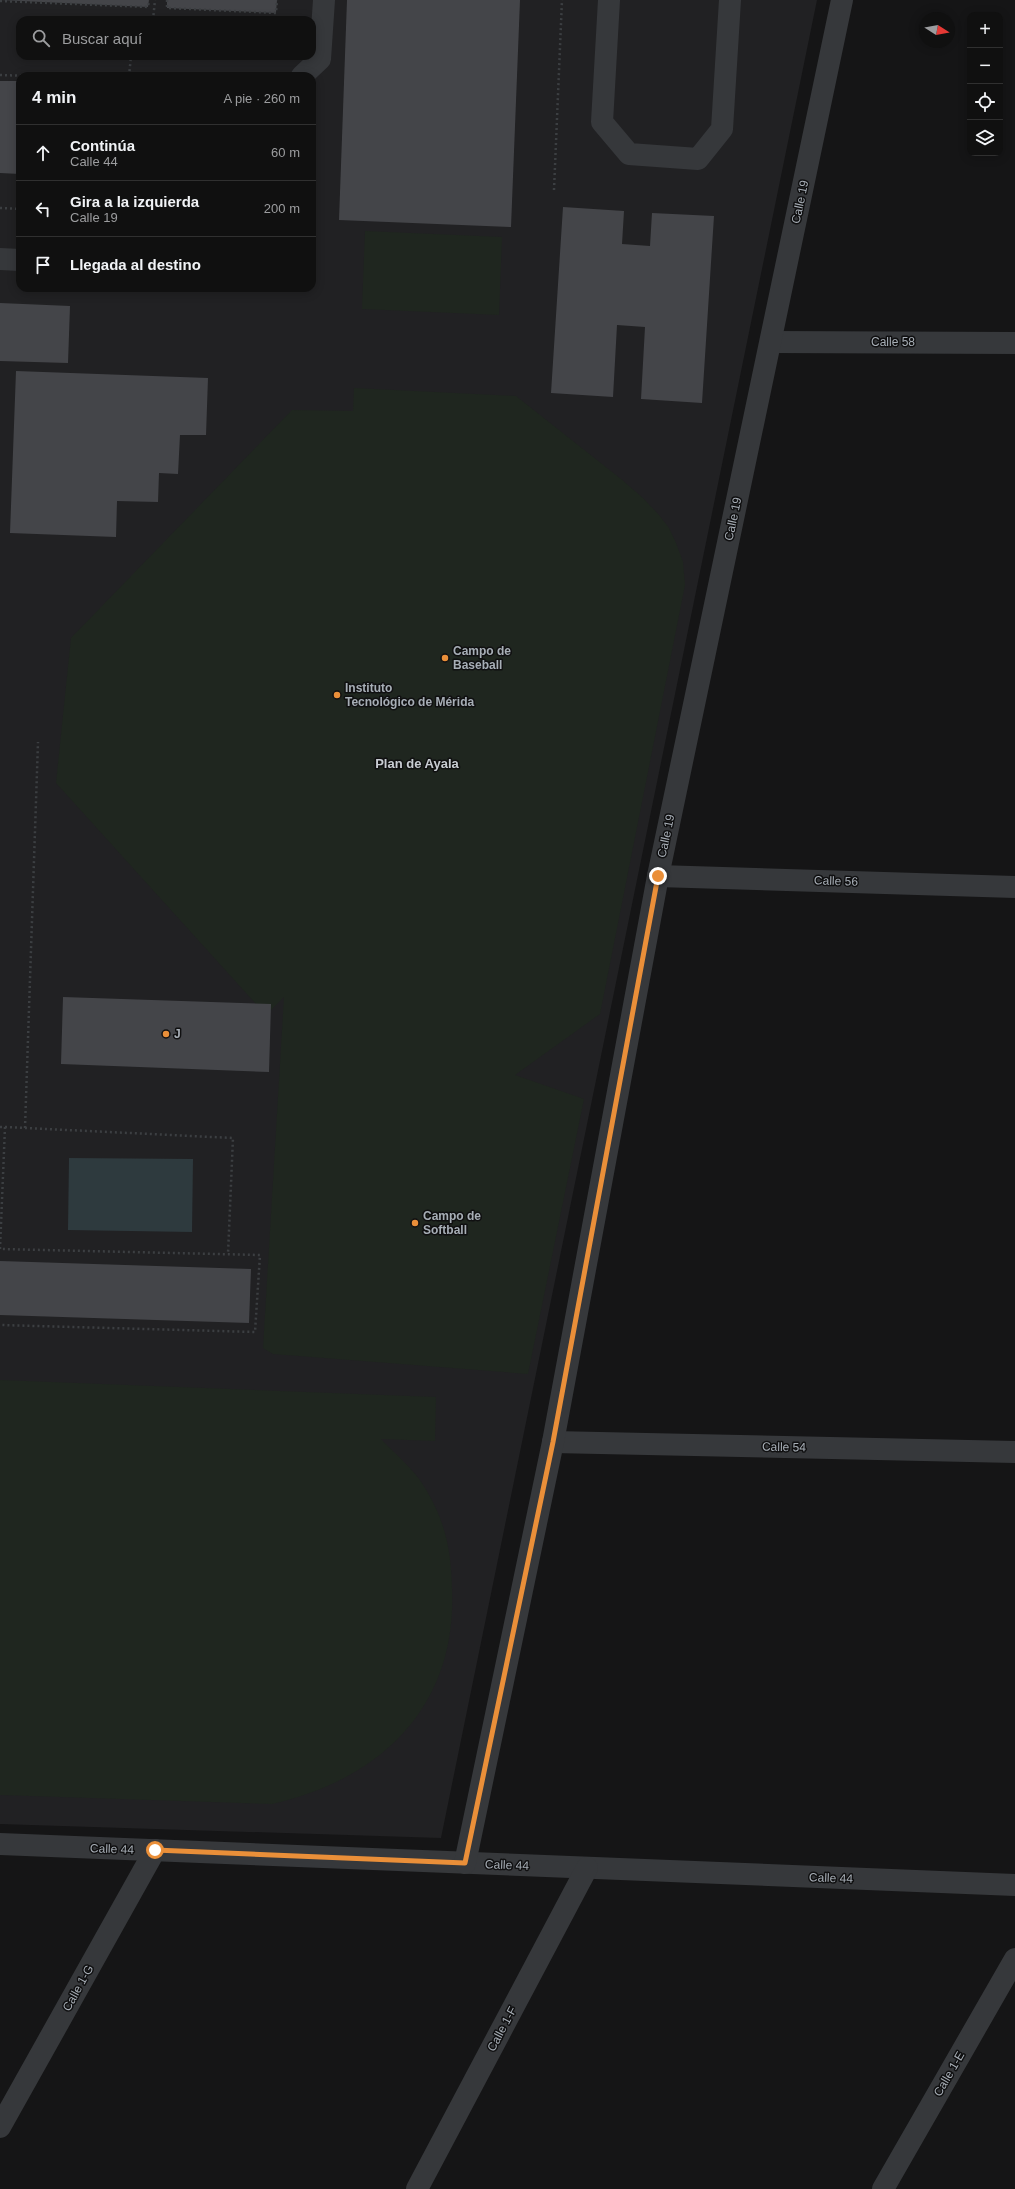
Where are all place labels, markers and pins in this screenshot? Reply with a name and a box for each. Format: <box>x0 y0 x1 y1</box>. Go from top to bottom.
place label: Campo de Baseball <box>453 644 511 672</box>
marker: Campo de Baseball <box>440 653 450 663</box>
place label: Instituto Tecnológico de Mérida <box>345 681 474 709</box>
marker: Instituto Tecnológico de Mérida <box>332 690 342 700</box>
place label: J <box>174 1027 181 1041</box>
marker: J <box>161 1029 171 1039</box>
place label: Campo de Softball <box>423 1209 481 1237</box>
marker: Campo de Softball <box>410 1218 420 1228</box>

